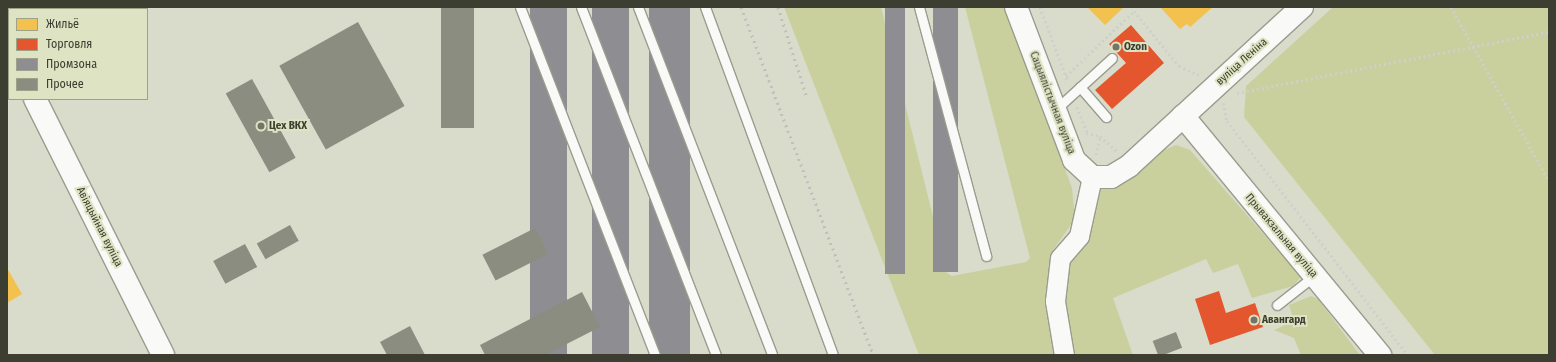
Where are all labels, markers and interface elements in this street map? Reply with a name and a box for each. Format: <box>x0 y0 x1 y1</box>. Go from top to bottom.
legend <box>8 8 148 100</box>
text: Жильё <box>46 17 79 31</box>
street label: вуліца Леніна <box>1214 36 1270 88</box>
text: Торговля <box>46 37 92 51</box>
place label: Ozon <box>1124 40 1147 54</box>
marker: Ozon <box>1111 42 1121 52</box>
street label: Сацыялістычная вуліца <box>1026 50 1078 156</box>
text: Промзона <box>46 57 97 71</box>
text: Прочее <box>46 77 84 91</box>
place label: Цех ВКХ <box>269 119 307 133</box>
marker: Цех ВКХ <box>256 121 266 131</box>
street label: Авіяцыйная вуліца <box>73 185 125 269</box>
street label: Прывакзальная вуліца <box>1242 191 1320 281</box>
place label: Авангард <box>1262 313 1306 327</box>
marker: Авангард <box>1249 315 1259 325</box>

